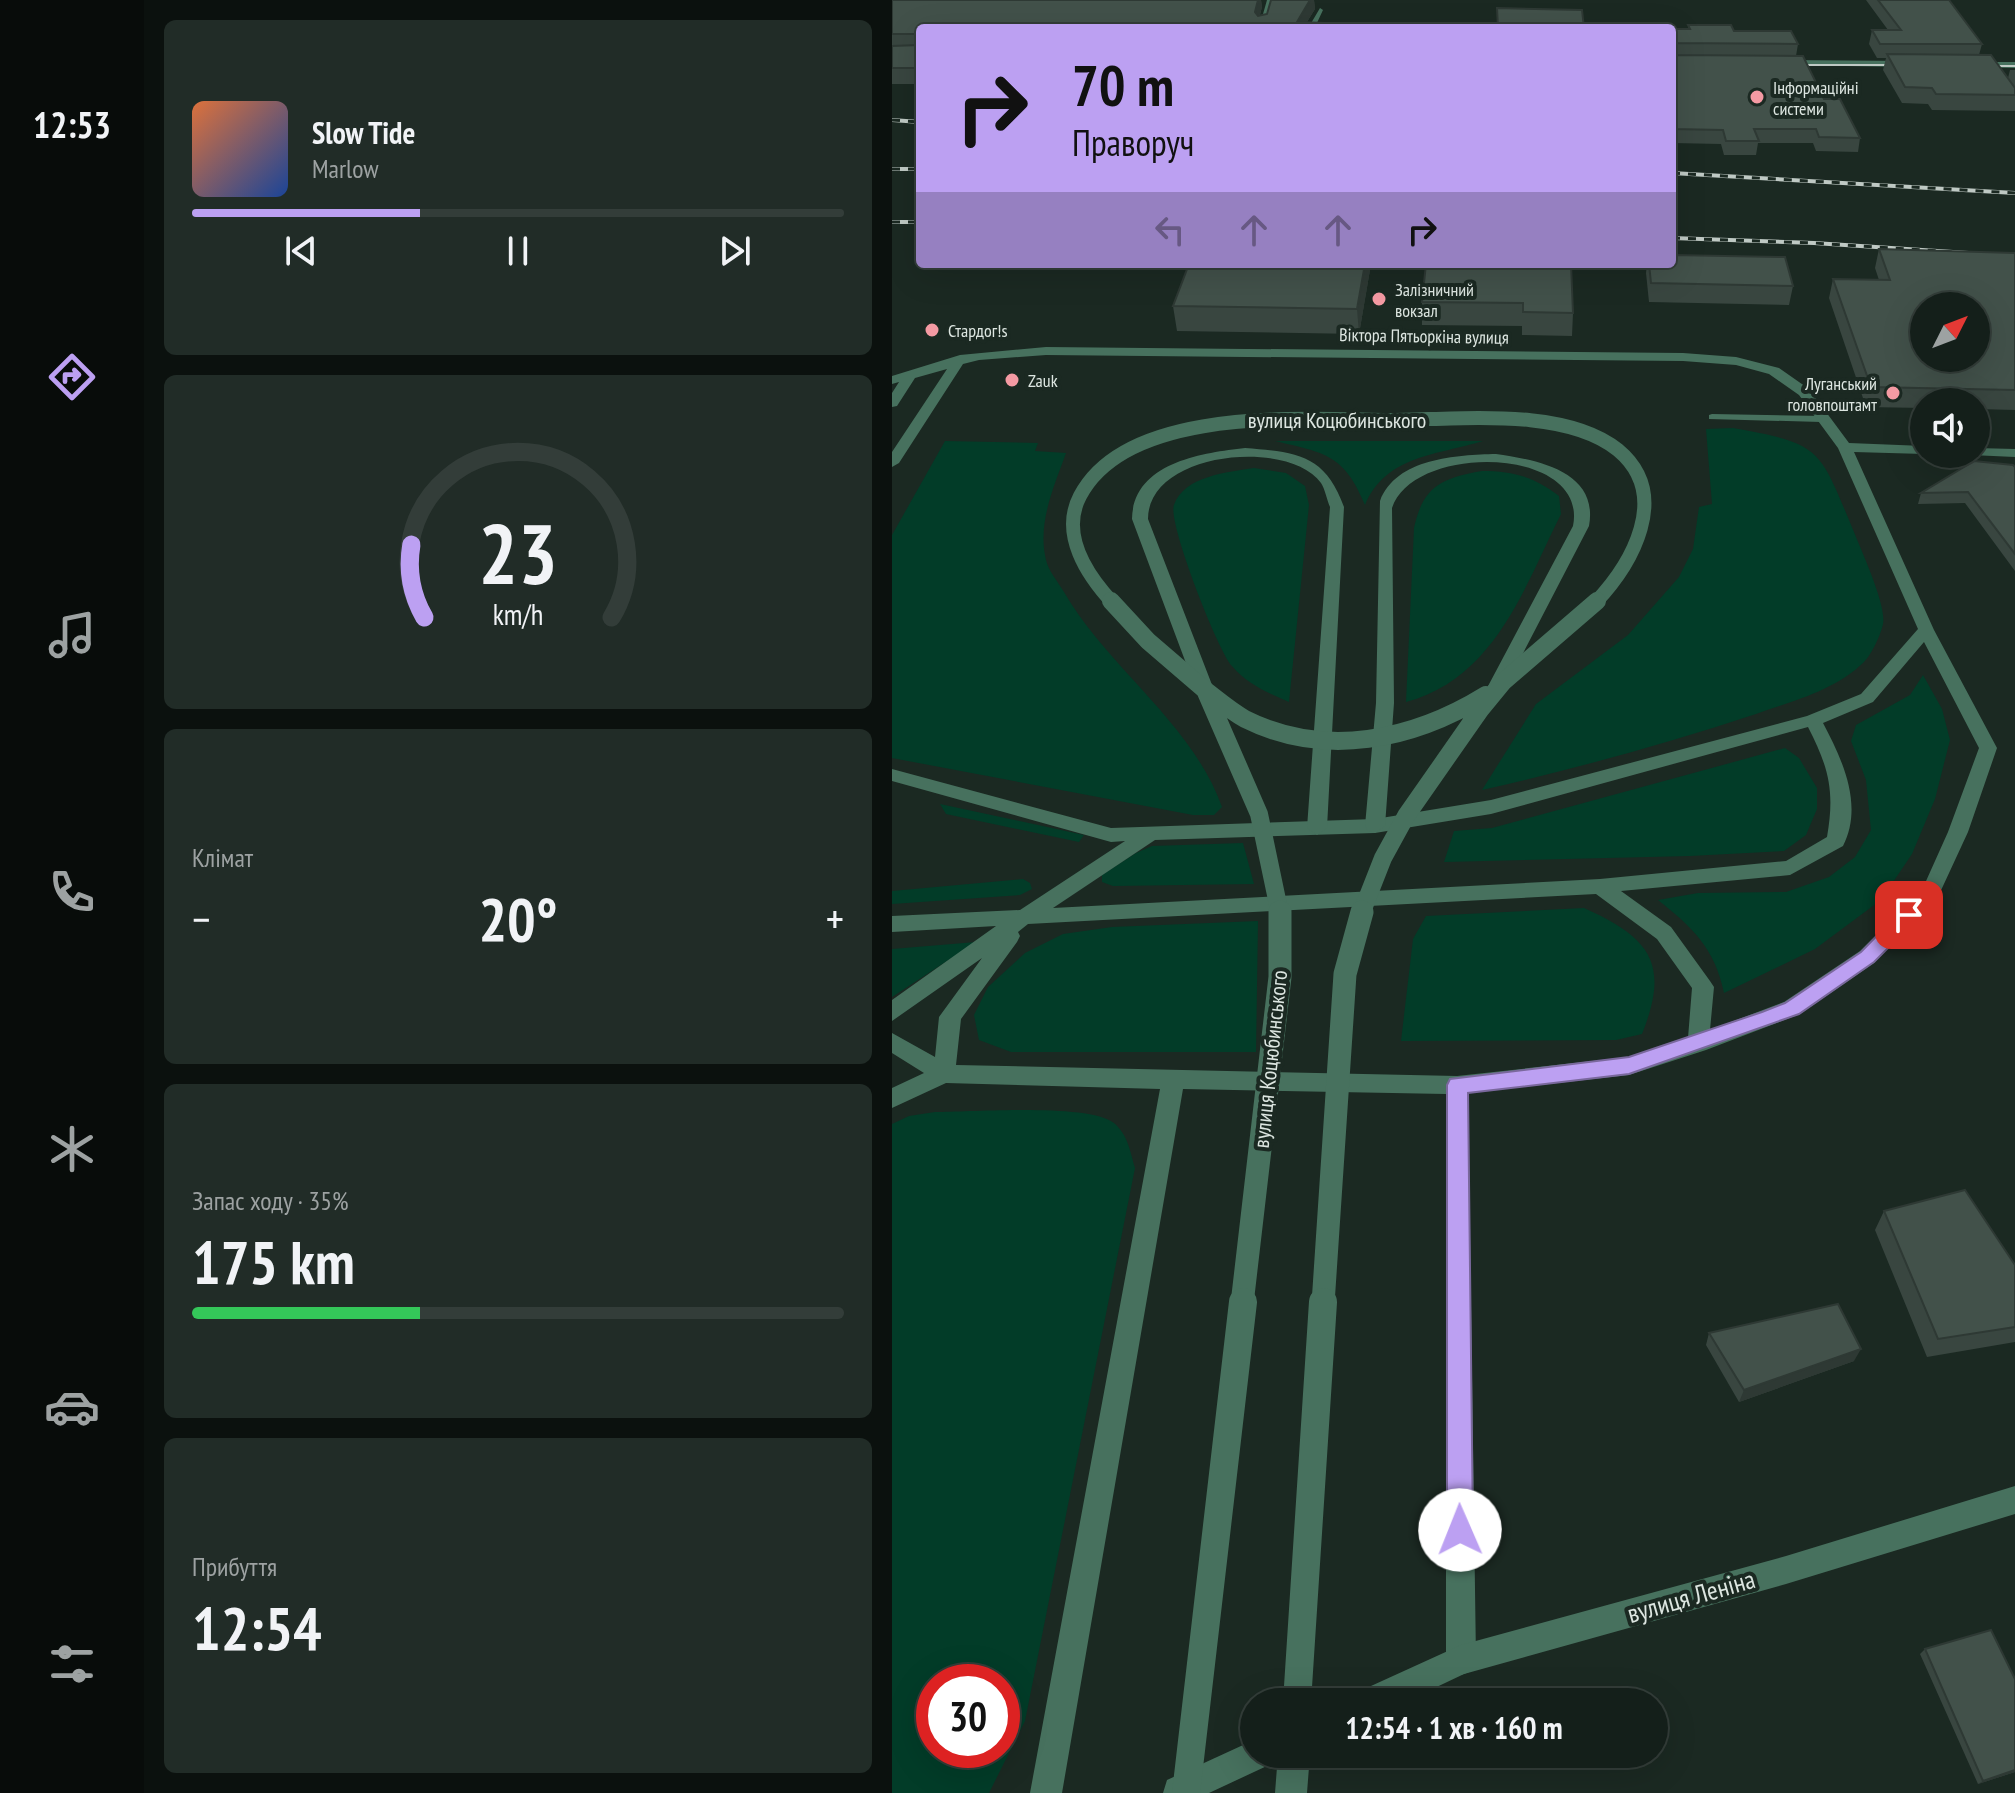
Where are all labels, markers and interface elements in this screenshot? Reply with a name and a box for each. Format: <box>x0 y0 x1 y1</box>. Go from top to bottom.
text: 70 m <box>1072 49 1174 121</box>
icon: right <box>940 56 1044 160</box>
place label: Інформаційні системи <box>1773 76 1859 120</box>
marker: Інформаційні системи <box>1748 88 1766 106</box>
text: 12:53 <box>33 101 111 148</box>
text: Slow Tide <box>312 113 415 152</box>
text: Праворуч <box>1072 119 1194 166</box>
text: Marlow <box>312 152 378 185</box>
icon: left <box>1148 208 1192 252</box>
icon: ahead <box>1232 208 1276 252</box>
icon: ahead <box>1316 208 1360 252</box>
icon: right <box>1400 208 1444 252</box>
icon: previous <box>279 229 323 273</box>
icon: pause <box>496 229 540 273</box>
icon: next <box>713 229 757 273</box>
place label: Залізничний вокзал <box>1395 278 1474 322</box>
marker: Залізничний вокзал <box>1370 290 1388 308</box>
north arrow <box>1910 292 1990 372</box>
map controls <box>1910 292 1990 468</box>
place label: Стардог!s <box>948 319 1008 342</box>
marker: Стардог!s <box>923 321 941 339</box>
street label: Віктора Пятьоркіна вулиця <box>1339 323 1509 349</box>
icon: directions <box>44 349 100 405</box>
place label: Zauk <box>1028 369 1058 392</box>
marker: Zauk <box>1003 371 1021 389</box>
place label: Луганський головпоштамт <box>1787 372 1877 416</box>
marker: Луганський головпоштамт <box>1884 384 1902 402</box>
button: sound <box>1910 388 1990 468</box>
street label: вулиця Коцюбинського <box>1248 406 1426 434</box>
text: 23 <box>478 498 558 606</box>
text: km/h <box>493 596 543 633</box>
icon: music <box>44 607 100 663</box>
text: Клімат <box>192 841 253 874</box>
icon: phone <box>44 864 100 920</box>
text: 20° <box>478 880 558 958</box>
pin <box>1875 881 1943 949</box>
text: − <box>192 890 210 947</box>
text: + <box>826 890 844 947</box>
icon: arrive <box>1887 893 1931 937</box>
street label: вулиця Коцюбинського <box>1247 969 1293 1149</box>
icon: climate <box>44 1121 100 1177</box>
text: Запас ходу · 35% <box>192 1184 349 1217</box>
text: 175 km <box>192 1223 355 1301</box>
icon: car <box>44 1379 100 1435</box>
position arrow <box>1418 1488 1502 1572</box>
text: Прибуття <box>192 1550 277 1583</box>
street label: вулиця Леніна <box>1623 1562 1759 1630</box>
text: 12:54 <box>192 1589 322 1667</box>
icon: filters <box>44 1636 100 1692</box>
speed limit sign: 30 <box>916 1664 1020 1768</box>
text: 12:54 · 1 хв · 160 m <box>1345 1708 1563 1747</box>

